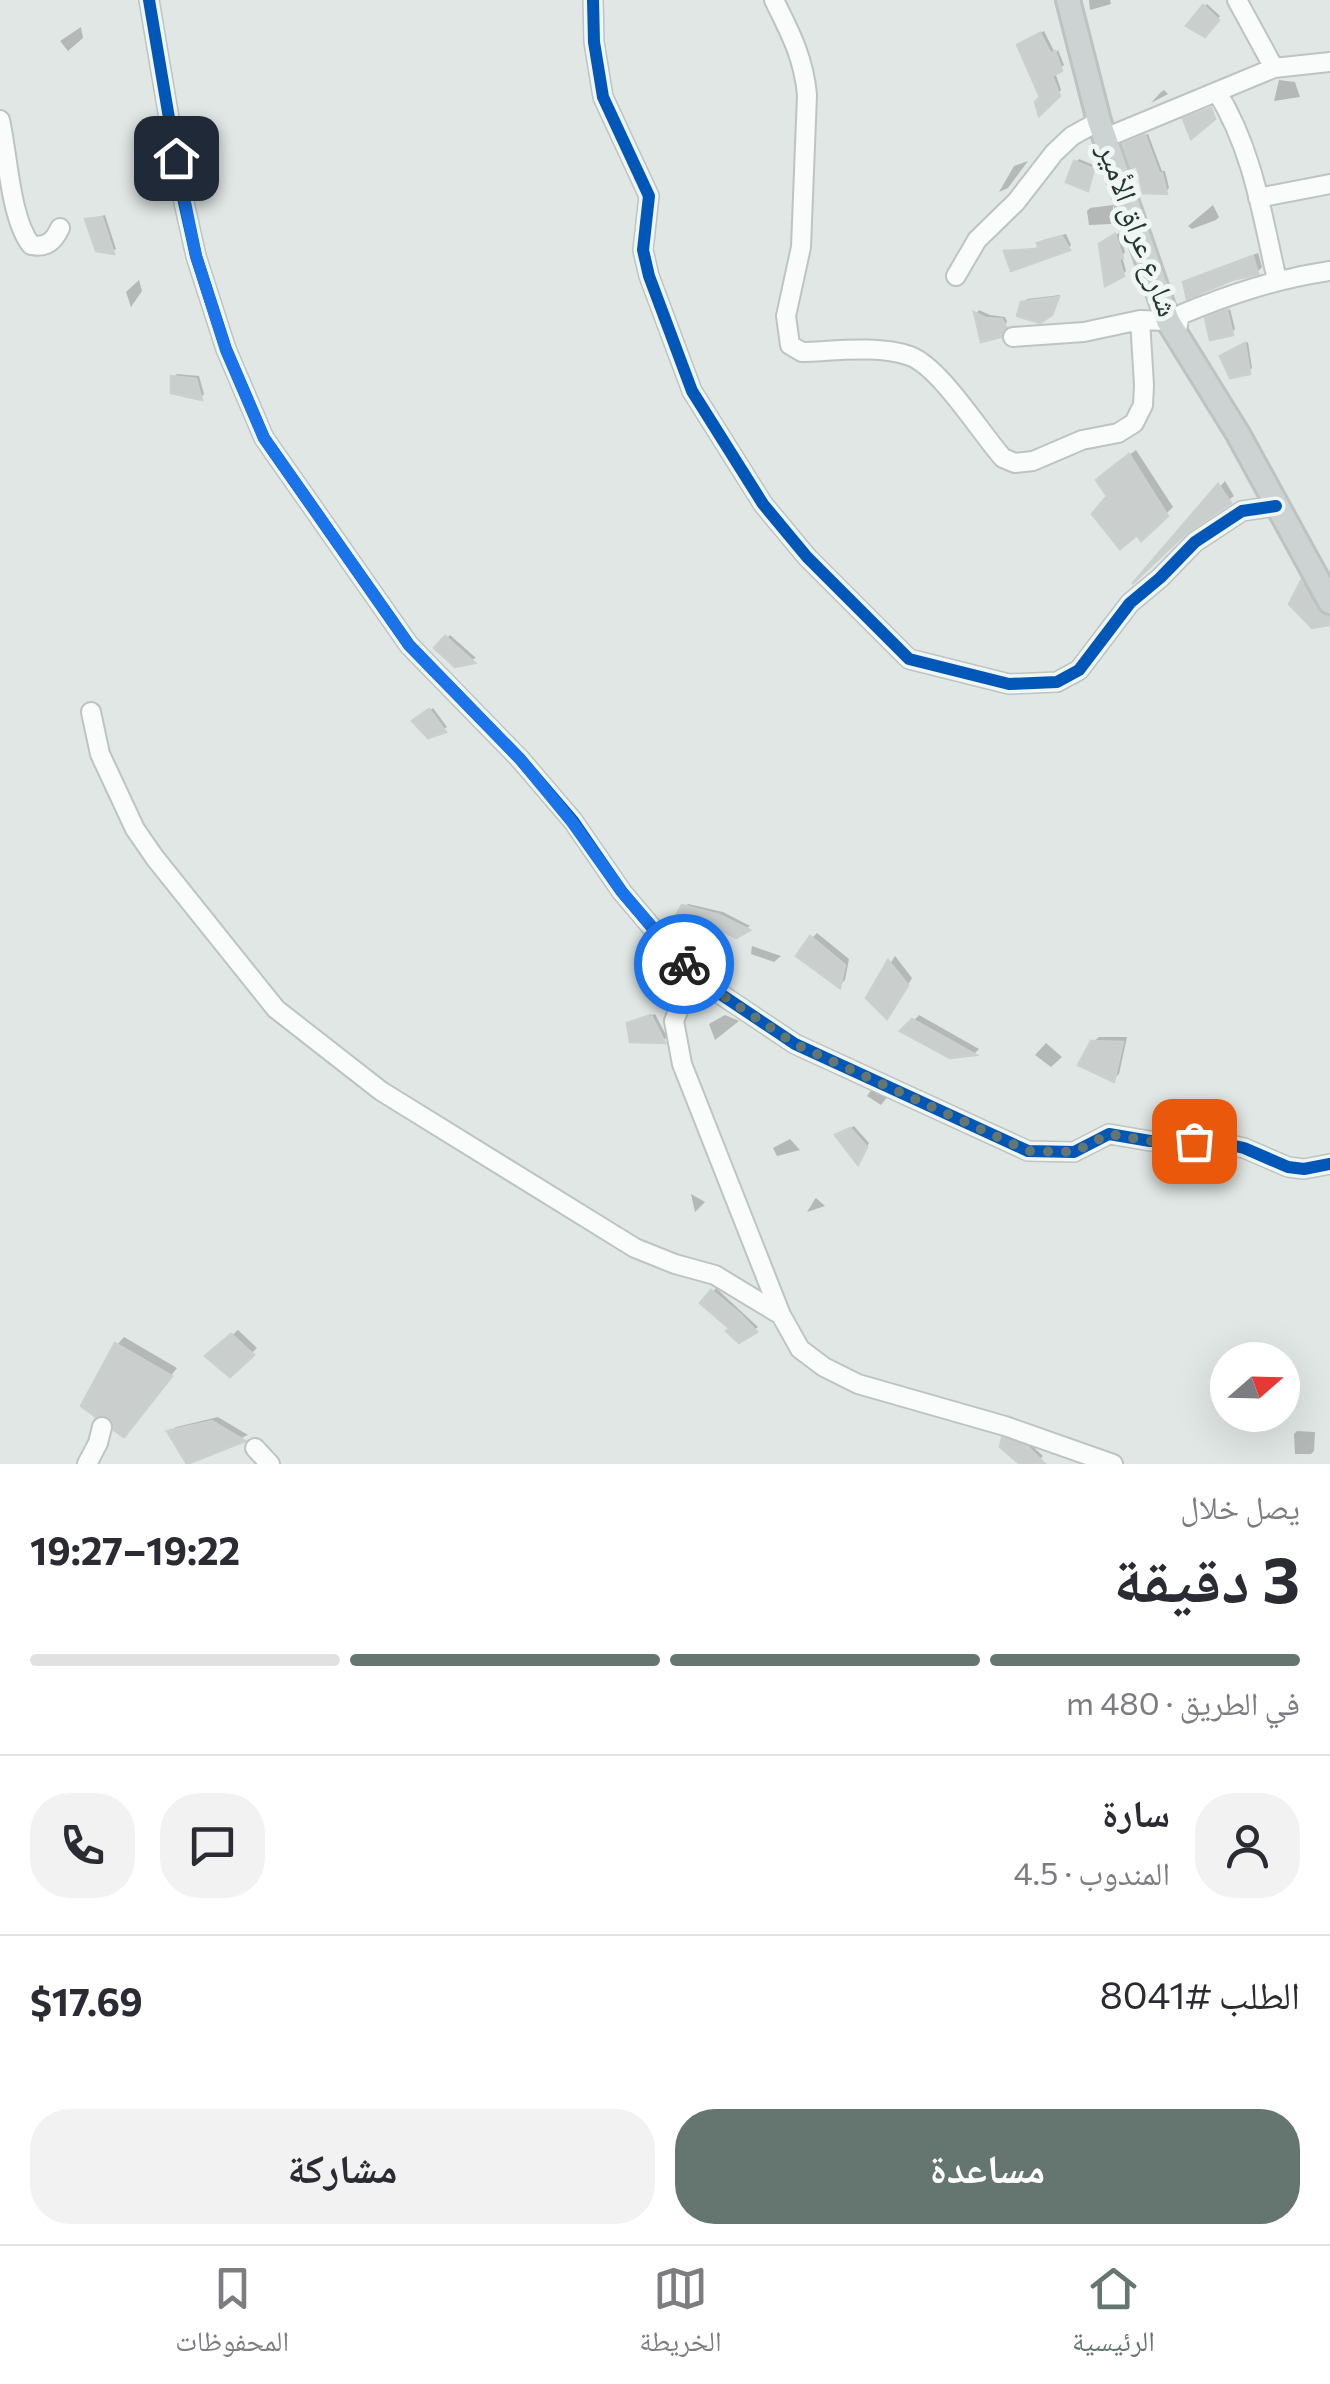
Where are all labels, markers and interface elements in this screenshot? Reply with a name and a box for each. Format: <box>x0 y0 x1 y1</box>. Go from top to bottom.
pin <box>134 116 219 201</box>
icon: home <box>149 131 204 186</box>
street label: شارع عراق الأمير <box>1089 137 1189 322</box>
courier <box>634 914 734 1014</box>
icon: bike <box>657 937 712 992</box>
pin <box>1152 1099 1237 1184</box>
icon: bag <box>1167 1114 1222 1169</box>
north arrow <box>1210 1342 1300 1432</box>
map controls <box>1210 1342 1300 1432</box>
text: يصل خلال <box>1180 1486 1300 1526</box>
text: 19:22–19:27 <box>30 1526 240 1573</box>
text: 3 دقيقة <box>1113 1537 1300 1616</box>
text: في الطريق · 480 m <box>1066 1682 1300 1722</box>
text: سارة <box>1102 1788 1170 1835</box>
button: phone <box>30 1793 135 1898</box>
button: chat <box>160 1793 265 1898</box>
button: person <box>1195 1793 1300 1898</box>
text: المندوب · 4.5 <box>1013 1852 1170 1892</box>
text: الطلب #8041 <box>1100 1970 1300 2017</box>
text: $17.69 <box>30 1977 143 2024</box>
button: مشاركة <box>30 2109 655 2224</box>
button: مساعدة <box>675 2109 1300 2224</box>
tab: المحفوظات <box>175 2261 289 2369</box>
tab: الخريطة <box>639 2261 722 2369</box>
tab: الرئيسية <box>1072 2261 1155 2369</box>

